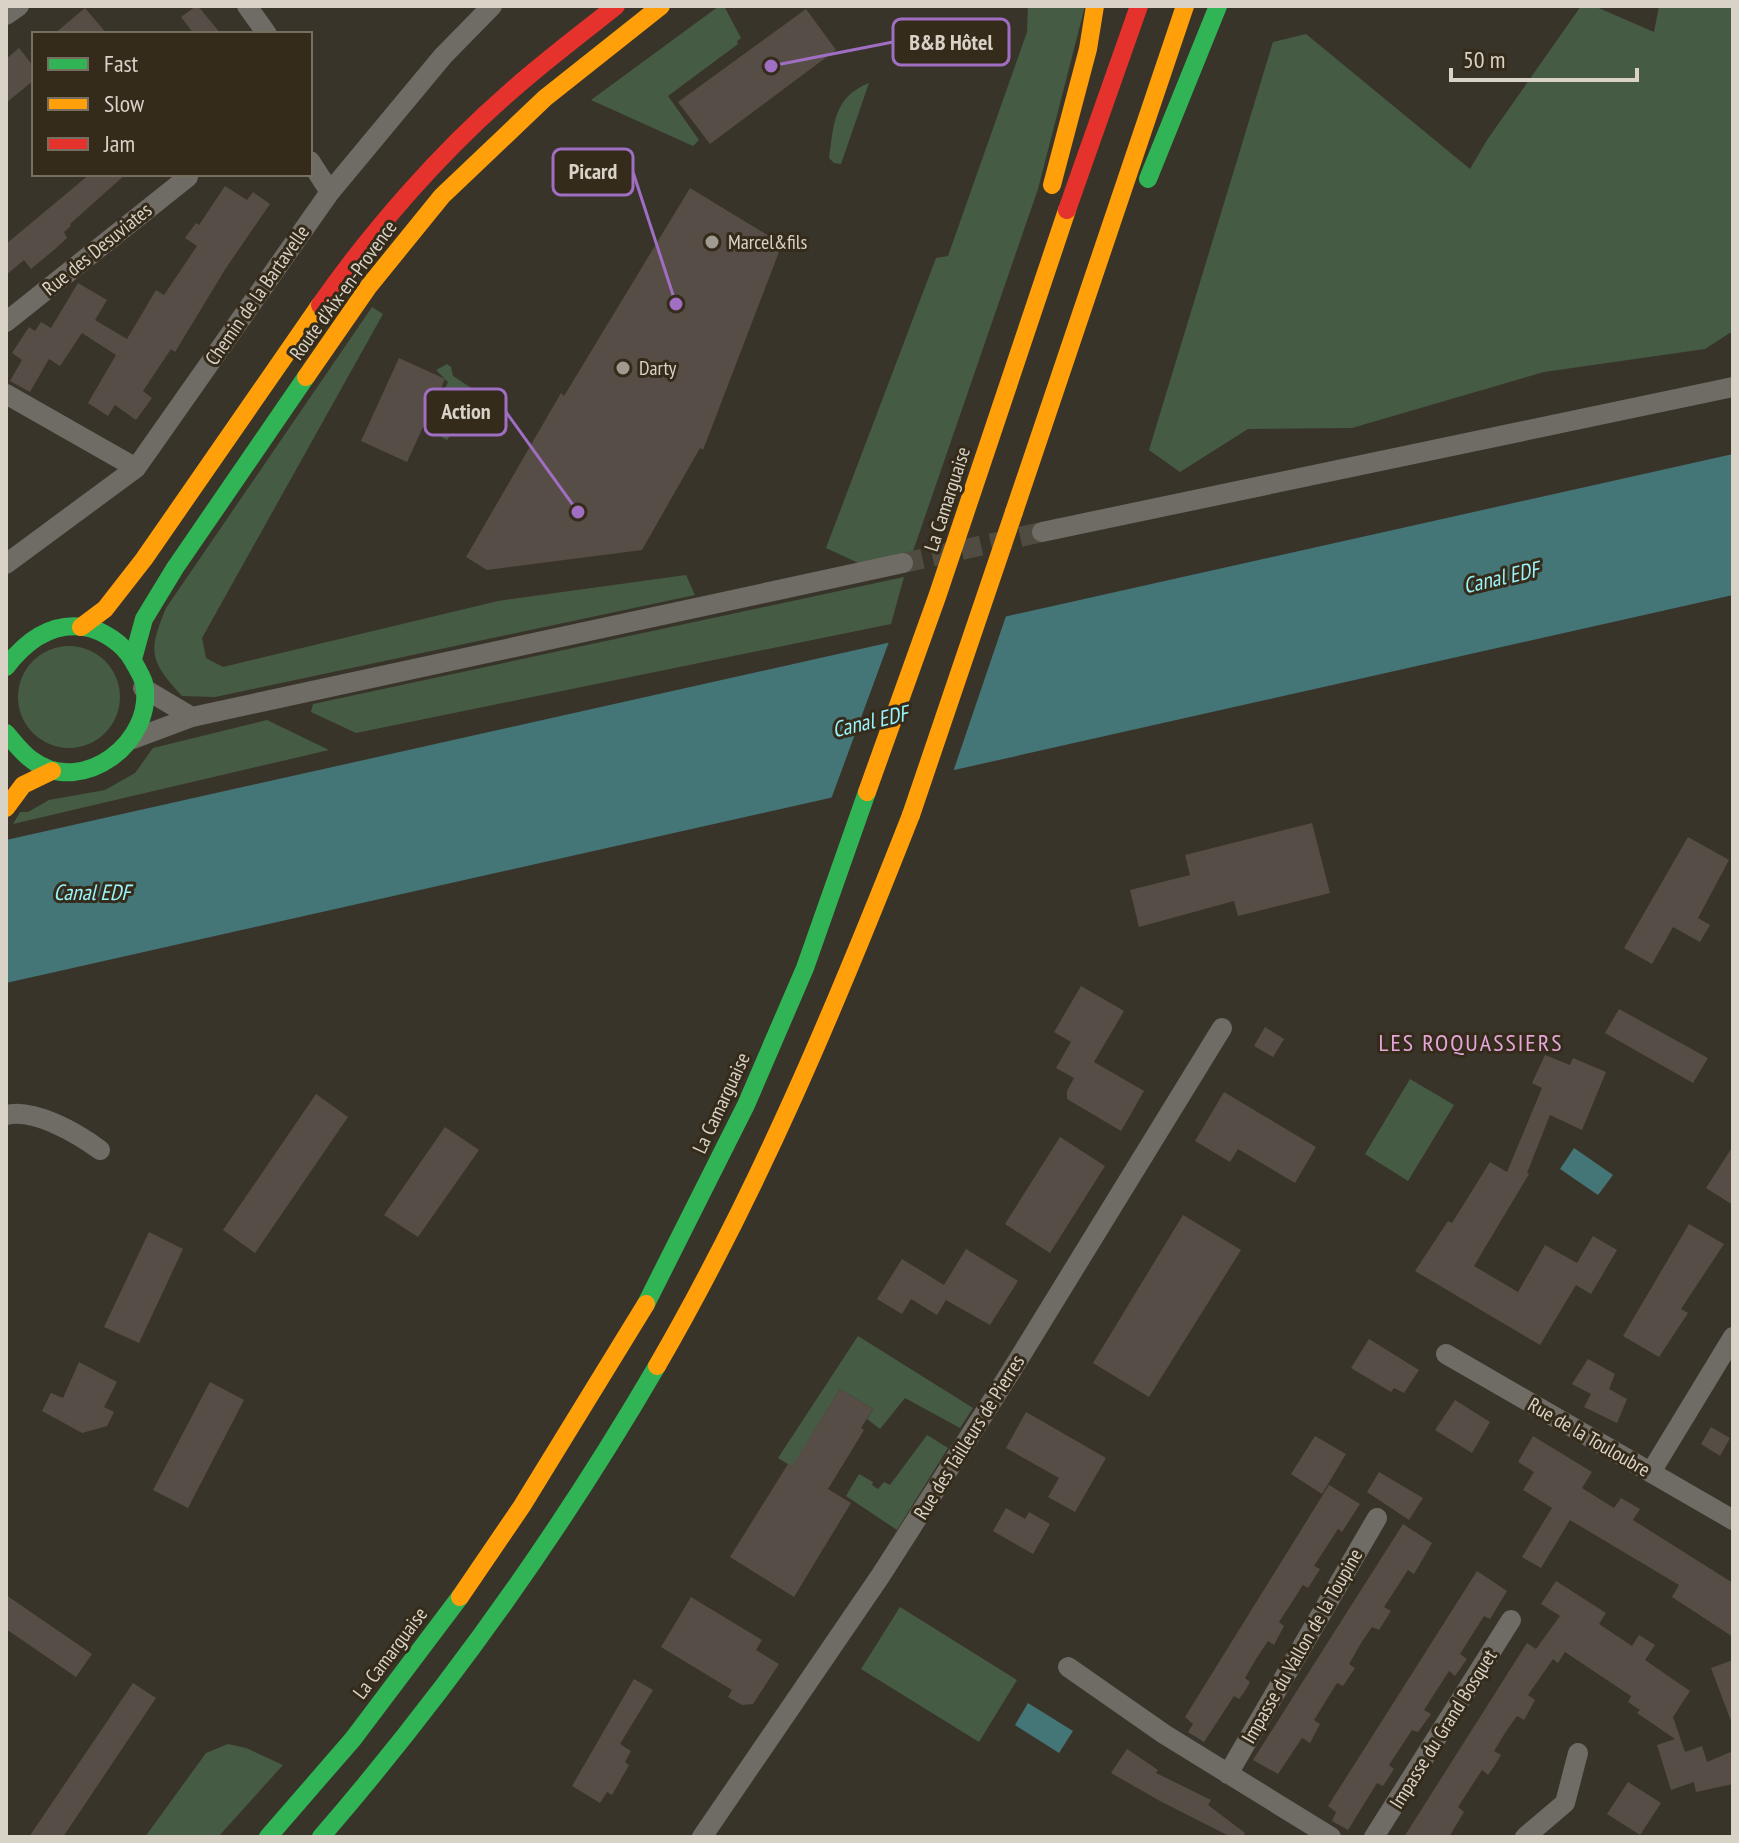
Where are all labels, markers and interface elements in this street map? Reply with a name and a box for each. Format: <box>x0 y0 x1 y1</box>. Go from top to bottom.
callout: B&B Hôtel <box>893 19 1009 65</box>
text: B&B Hôtel <box>909 28 993 56</box>
legend <box>32 32 312 176</box>
scale bar <box>1451 32 1637 82</box>
text: 50 m <box>1463 44 1505 75</box>
text: Fast <box>104 48 139 79</box>
text: Slow <box>104 88 145 119</box>
text: Jam <box>103 128 135 159</box>
callout: Picard <box>553 149 633 195</box>
text: Picard <box>569 157 617 185</box>
street label: Rue des Desuviates <box>37 197 157 301</box>
street label: Route d'Aix-en-Provence <box>284 215 402 365</box>
street label: Chemin de la Bartavelle <box>199 220 315 370</box>
place label: Marcel&fils <box>728 229 807 255</box>
marker: Marcel&fils <box>703 233 721 251</box>
place label: Darty <box>639 355 677 381</box>
marker: Darty <box>614 359 632 377</box>
callout: Action <box>425 389 506 435</box>
text: Action <box>440 397 491 425</box>
street label: La Camarguaise <box>918 443 976 555</box>
water label: Canal EDF <box>1460 554 1545 599</box>
water label: Canal EDF <box>829 698 914 743</box>
water label: Canal EDF <box>54 878 134 906</box>
district label: LES ROQUASSIERS <box>1379 1027 1563 1058</box>
street label: La Camarguaise <box>686 1048 756 1158</box>
street label: Rue des Tailleurs de Pierres <box>908 1350 1030 1524</box>
street label: Rue de la Touloubre <box>1523 1392 1655 1482</box>
street label: Impasse du Vallon de la Toupine <box>1236 1544 1368 1748</box>
street label: La Camarguaise <box>347 1602 433 1704</box>
street label: Impasse du Grand Bosquet <box>1384 1644 1503 1813</box>

